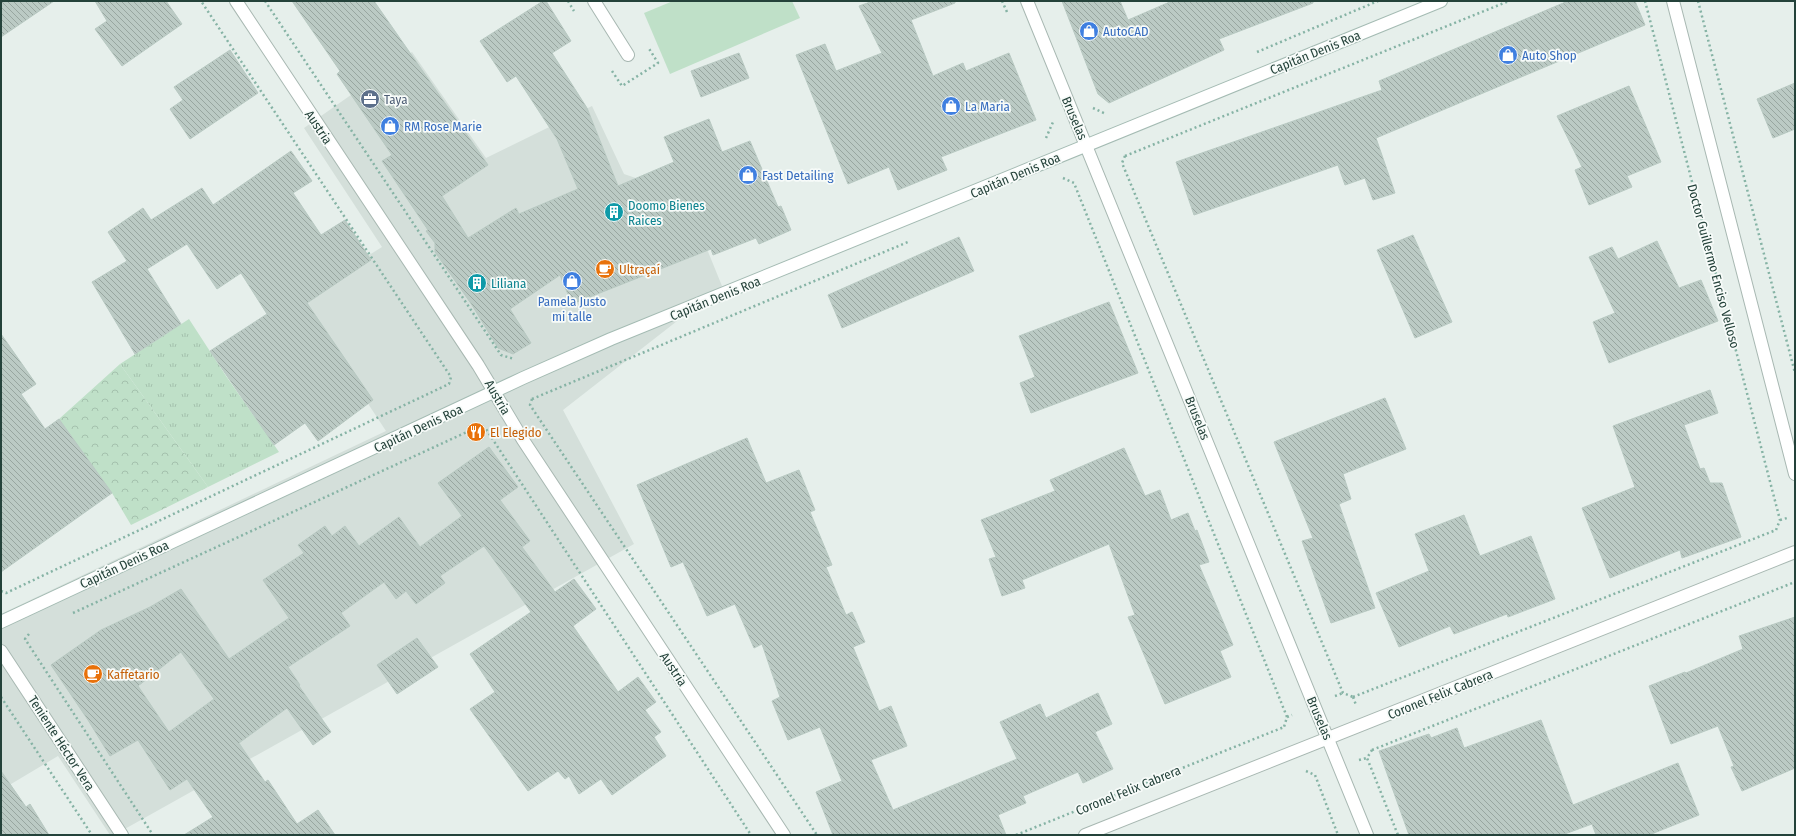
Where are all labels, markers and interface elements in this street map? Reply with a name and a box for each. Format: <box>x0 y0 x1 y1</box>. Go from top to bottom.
shop icon: AutoCAD <box>1078 20 1100 42</box>
place label: AutoCAD <box>1103 24 1149 39</box>
street label: Capitán Denis Roa <box>1268 27 1363 77</box>
shop icon: Auto Shop <box>1497 44 1519 66</box>
place label: Auto Shop <box>1522 48 1577 63</box>
office icon: Taya <box>359 88 381 110</box>
place label: Taya <box>384 92 408 107</box>
street label: Bruselas <box>1059 94 1091 143</box>
shop icon: La Maria <box>940 95 962 117</box>
place label: La Maria <box>965 99 1010 114</box>
street label: Austria <box>302 107 335 147</box>
shop icon: RM Rose Marie <box>379 115 401 137</box>
place label: RM Rose Marie <box>404 119 482 134</box>
street label: Capitán Denis Roa <box>968 150 1062 201</box>
shop icon: Fast Detailing <box>737 164 759 186</box>
place label: Fast Detailing <box>762 168 834 183</box>
street label: Doctor Guillermo Enciso Velloso <box>1684 182 1743 350</box>
place label: Doomo Bienes Raices <box>628 198 705 228</box>
building icon: Doomo Bienes Raices <box>603 201 625 223</box>
cafe icon: Ultraçaí <box>594 258 616 280</box>
place label: Ultraçaí <box>619 262 660 277</box>
shop icon: Pamela Justo mi talle <box>561 270 583 292</box>
building icon: Liliana <box>466 272 488 294</box>
street label: Capitán Denis Roa <box>668 273 763 323</box>
place label: Liliana <box>491 276 526 291</box>
place label: Pamela Justo mi talle <box>538 294 606 324</box>
street label: Austria <box>482 377 513 417</box>
street label: Bruselas <box>1182 394 1213 443</box>
street label: Capitán Denis Roa <box>371 401 465 456</box>
restaurant icon: El Elegido <box>465 421 487 443</box>
place label: El Elegido <box>490 425 542 440</box>
street label: Capitán Denis Roa <box>77 537 171 592</box>
street label: Austria <box>657 649 690 689</box>
cafe icon: Kaffetario <box>82 663 104 685</box>
place label: Kaffetario <box>107 667 160 682</box>
street label: Coronel Felix Cabrera <box>1385 667 1495 722</box>
street label: Teniente Héctor Vera <box>25 693 98 794</box>
street label: Bruselas <box>1304 694 1336 743</box>
street label: Coronel Felix Cabrera <box>1073 763 1183 818</box>

